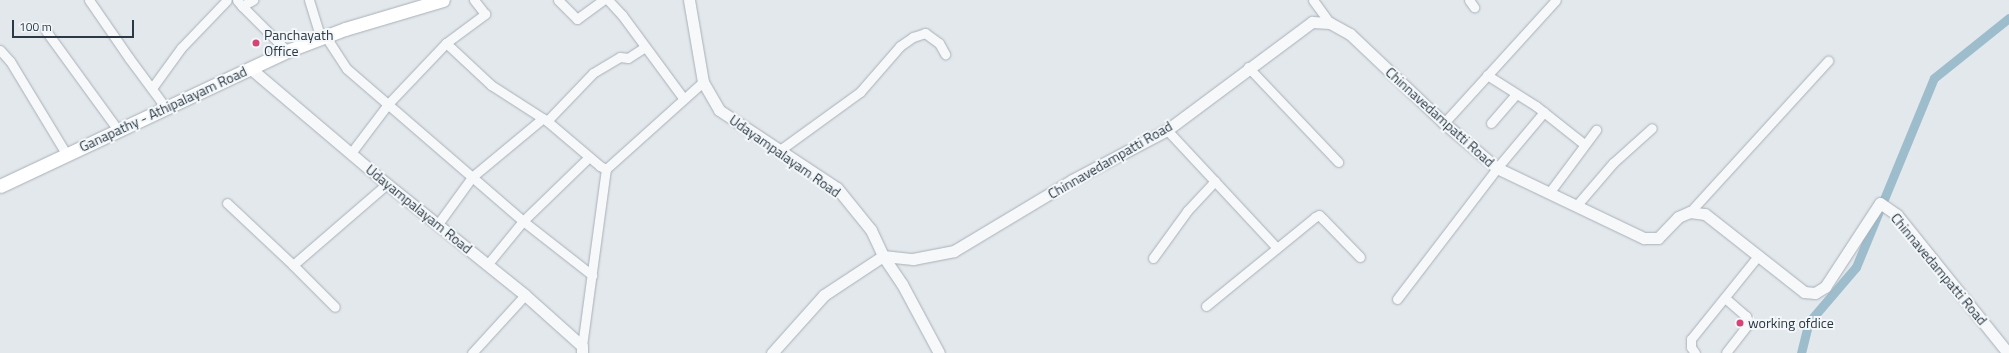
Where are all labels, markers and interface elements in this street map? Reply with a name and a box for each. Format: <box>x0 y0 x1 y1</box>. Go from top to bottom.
scale bar <box>14 12 136 38</box>
text: 100 m <box>19 17 52 36</box>
place label: Panchayath Office <box>264 27 333 60</box>
marker: Panchayath Office <box>251 38 261 48</box>
street label: Ganapathy - Athipalayam Road <box>77 63 249 155</box>
street label: Chinnavedampatti Road <box>1382 64 1498 170</box>
street label: Udayampalayam Road <box>726 111 844 201</box>
street label: Chinnavedampatti Road <box>1045 118 1175 202</box>
street label: Udayampalayam Road <box>362 161 476 257</box>
street label: Chinnavedampatti Road <box>1887 210 1991 328</box>
place label: working ofdice <box>1748 315 1834 331</box>
marker: working ofdice <box>1735 318 1745 328</box>

